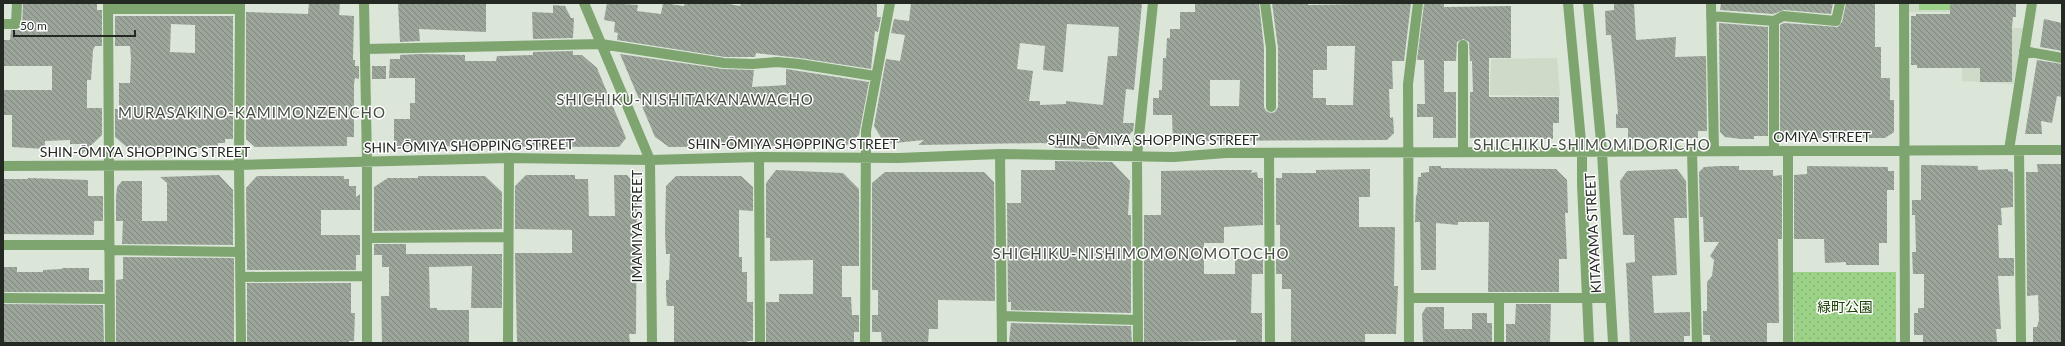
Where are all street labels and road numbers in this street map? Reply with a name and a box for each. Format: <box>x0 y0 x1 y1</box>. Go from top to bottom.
street label: OMIYA STREET <box>1773 128 1872 145</box>
street label: SHIN-ŌMIYA SHOPPING STREET <box>1048 131 1259 148</box>
street label: SHIN-ŌMIYA SHOPPING STREET <box>364 135 575 156</box>
street label: SHIN-ŌMIYA SHOPPING STREET <box>688 135 899 152</box>
street label: SHIN-ŌMIYA SHOPPING STREET <box>40 143 251 160</box>
street label: IMAMIYA STREET <box>628 169 645 282</box>
street label: KITAYAMA STREET <box>1581 172 1604 294</box>

